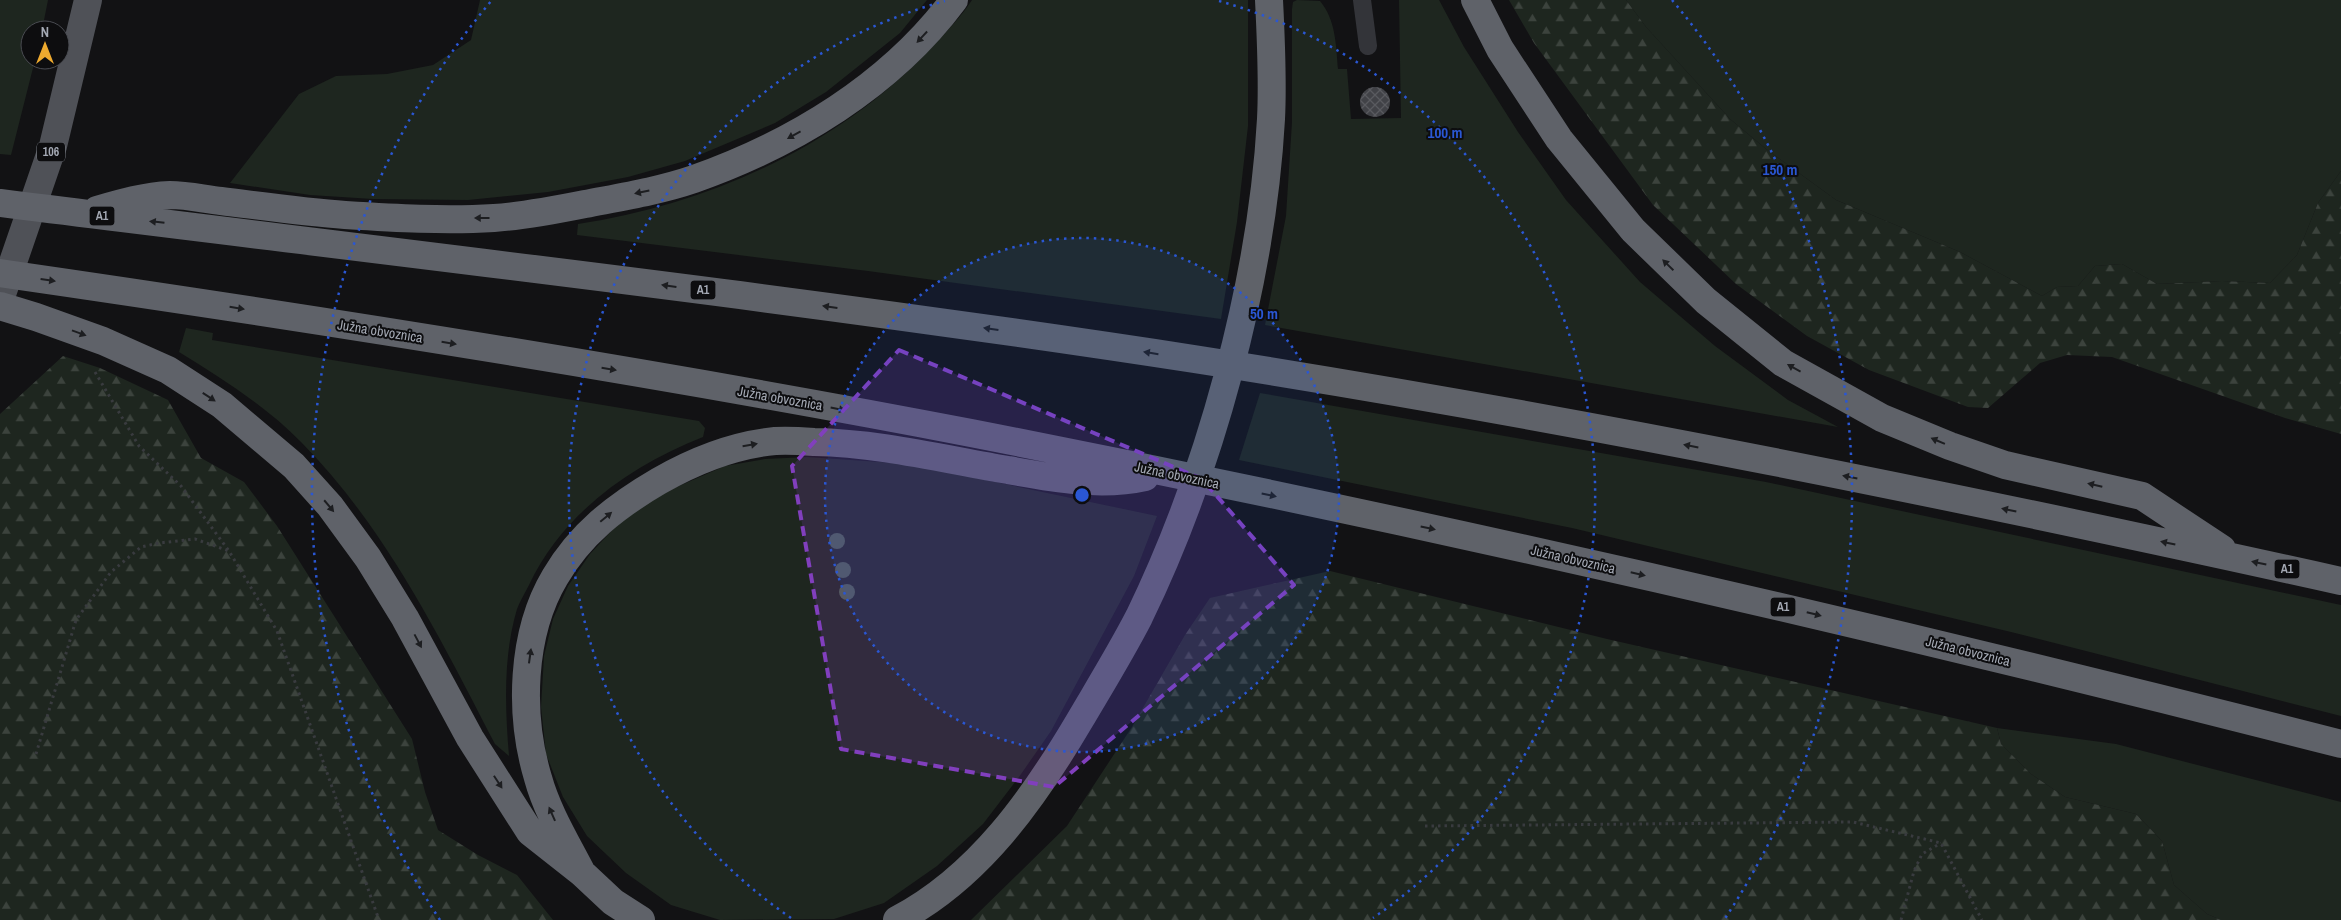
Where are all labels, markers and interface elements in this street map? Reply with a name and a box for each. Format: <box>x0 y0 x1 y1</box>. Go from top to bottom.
north arrow <box>20 20 70 70</box>
text: N <box>41 23 49 41</box>
one-way arrow <box>916 30 928 42</box>
text: 100 m <box>1428 122 1462 143</box>
one-way arrow <box>786 131 801 139</box>
road number: 106 <box>37 142 65 162</box>
text: 150 m <box>1763 159 1797 180</box>
one-way arrow <box>634 188 650 196</box>
road number: A1 <box>90 207 114 226</box>
one-way arrow <box>474 214 490 222</box>
one-way arrow <box>148 218 164 226</box>
one-way arrow <box>1663 259 1675 271</box>
one-way arrow <box>41 276 57 284</box>
road number: A1 <box>690 280 716 300</box>
one-way arrow <box>660 282 676 290</box>
one-way arrow <box>821 303 837 311</box>
text: 50 m <box>1250 303 1278 324</box>
one-way arrow <box>229 305 245 313</box>
street label: Južna obvoznica <box>336 315 425 347</box>
one-way arrow <box>982 325 998 333</box>
one-way arrow <box>72 330 87 337</box>
one-way arrow <box>441 339 457 347</box>
one-way arrow <box>1143 349 1159 357</box>
one-way arrow <box>1787 364 1800 373</box>
one-way arrow <box>602 365 618 373</box>
street label: Južna obvoznica <box>736 382 825 414</box>
one-way arrow <box>203 392 216 401</box>
one-way arrow <box>831 405 847 413</box>
one-way arrow <box>1931 437 1945 445</box>
one-way arrow <box>742 441 758 449</box>
one-way arrow <box>1682 441 1698 449</box>
street label: Južna obvoznica <box>1133 457 1222 493</box>
one-way arrow <box>1843 473 1858 481</box>
one-way arrow <box>2087 481 2102 489</box>
centre of rings <box>1073 486 1091 504</box>
one-way arrow <box>1262 491 1278 499</box>
one-way arrow <box>323 499 335 511</box>
one-way arrow <box>2002 506 2017 514</box>
one-way arrow <box>599 511 612 522</box>
one-way arrow <box>1421 524 1437 532</box>
one-way arrow <box>2160 539 2176 547</box>
street label: Južna obvoznica <box>1529 541 1618 578</box>
one-way arrow <box>2252 559 2267 567</box>
road number: A1 <box>2274 560 2300 578</box>
one-way arrow <box>1631 570 1646 578</box>
road number: A1 <box>1770 598 1796 616</box>
one-way arrow <box>1806 610 1821 618</box>
street label: Južna obvoznica <box>1924 632 2013 670</box>
one-way arrow <box>414 634 422 648</box>
one-way arrow <box>527 647 535 663</box>
one-way arrow <box>494 776 503 789</box>
one-way arrow <box>547 807 555 821</box>

